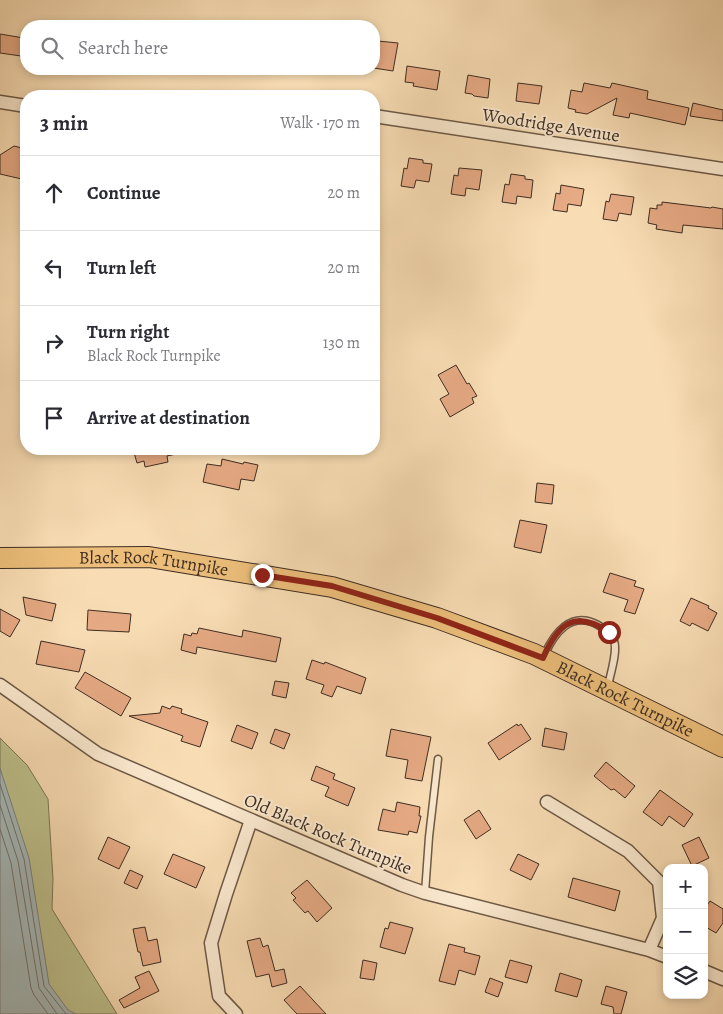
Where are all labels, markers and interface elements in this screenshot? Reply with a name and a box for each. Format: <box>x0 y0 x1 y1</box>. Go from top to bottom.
search box <box>20 20 380 75</box>
icon: search <box>38 34 66 62</box>
text: Search here <box>78 35 168 61</box>
street label: Woodridge Avenue <box>480 102 621 148</box>
text: 3 min <box>40 109 88 137</box>
text: Walk · 170 m <box>280 112 360 134</box>
icon: ahead <box>40 179 68 207</box>
text: Continue <box>87 180 161 206</box>
text: 20 m <box>327 182 360 204</box>
icon: left <box>40 254 68 282</box>
text: Turn left <box>87 255 156 281</box>
text: 20 m <box>327 257 360 279</box>
text: Turn right <box>87 319 169 345</box>
icon: right <box>40 329 68 357</box>
text: 130 m <box>323 332 360 354</box>
text: Black Rock Turnpike <box>87 345 221 367</box>
icon: arrive <box>40 404 68 432</box>
text: Arrive at destination <box>87 405 250 431</box>
street label: Black Rock Turnpike <box>79 545 230 582</box>
route end <box>251 564 274 587</box>
route start <box>598 621 621 644</box>
street label: Black Rock Turnpike <box>552 655 698 743</box>
street label: Old Black Rock Turnpike <box>240 788 416 880</box>
map controls <box>663 864 708 999</box>
button: + <box>663 864 708 909</box>
button: − <box>663 909 708 954</box>
button: layers <box>663 954 708 999</box>

